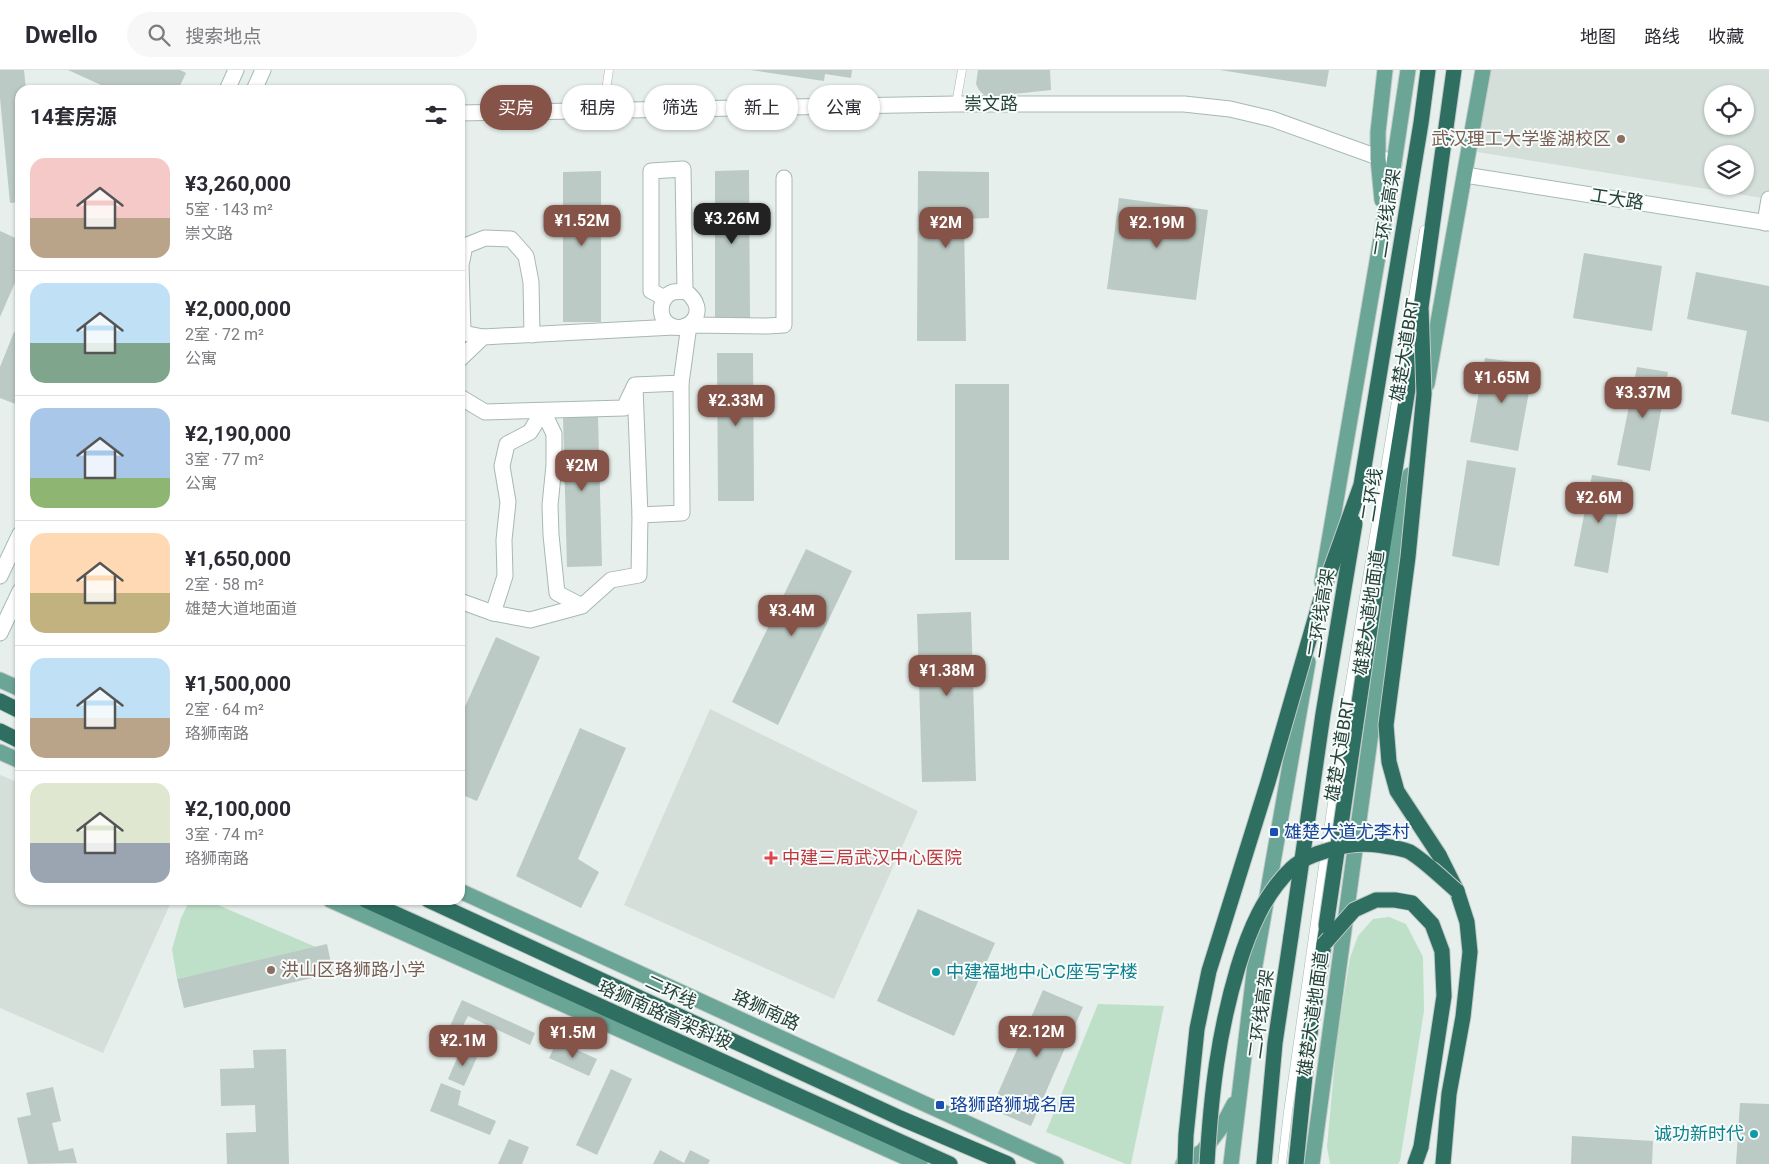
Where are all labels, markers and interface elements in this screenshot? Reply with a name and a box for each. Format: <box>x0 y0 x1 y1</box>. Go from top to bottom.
search box <box>127 12 477 57</box>
text: Dwello <box>25 21 97 49</box>
icon: search <box>145 21 173 49</box>
text: 搜索地点 <box>185 25 261 48</box>
text: 地图 <box>1580 26 1616 47</box>
text: 路线 <box>1644 26 1680 47</box>
text: 收藏 <box>1708 26 1744 47</box>
chip: 买房 <box>480 85 552 130</box>
chip: 租房 <box>562 85 634 130</box>
chip: 筛选 <box>644 85 716 130</box>
chip: 新上 <box>726 85 798 130</box>
chip: 公寓 <box>808 85 880 130</box>
map controls <box>1704 85 1754 195</box>
button: locate <box>1704 85 1754 135</box>
street label: 崇文路 <box>964 93 1018 114</box>
icon: filters <box>422 101 450 129</box>
text: 14套房源 <box>30 105 117 129</box>
place label: 武汉理工大学鉴湖校区 <box>1431 128 1611 149</box>
marker: 武汉理工大学鉴湖校区 <box>1615 133 1627 145</box>
button: layers <box>1704 145 1754 195</box>
street label: 二环线高架 <box>1369 167 1404 259</box>
text: ¥3,260,000 <box>185 172 291 196</box>
icon: home <box>70 178 130 238</box>
street label: 工大路 <box>1589 184 1645 213</box>
text: 5室 · 143 m² <box>185 200 273 219</box>
pin: ¥3.26M <box>691 202 773 245</box>
pin: ¥1.52M <box>541 204 623 247</box>
pin: ¥2M <box>922 206 970 249</box>
pin: ¥2.19M <box>1116 206 1198 249</box>
text: ¥3.26M <box>705 209 759 228</box>
text: ¥1.52M <box>555 211 609 230</box>
text: ¥2M <box>930 213 962 232</box>
text: ¥2.19M <box>1130 213 1184 232</box>
text: 崇文路 <box>185 224 233 243</box>
street label: 雄楚大道BRT <box>1386 296 1423 403</box>
text: ¥2,000,000 <box>185 297 291 321</box>
icon: home <box>70 303 130 363</box>
text: 2室 · 72 m² <box>185 325 264 344</box>
text: 公寓 <box>185 349 217 368</box>
pin: ¥1.65M <box>1461 362 1543 404</box>
text: ¥1.65M <box>1475 368 1529 387</box>
pin: ¥3.37M <box>1602 376 1684 419</box>
text: ¥3.37M <box>1616 383 1670 402</box>
pin: ¥2.33M <box>695 384 777 427</box>
text: ¥2.33M <box>709 391 763 410</box>
text: ¥2,190,000 <box>185 422 291 446</box>
icon: home <box>70 428 130 488</box>
text: 3室 · 77 m² <box>185 450 264 469</box>
pin: ¥2M <box>558 450 606 492</box>
text: ¥2M <box>566 456 598 475</box>
street label: 二环线 <box>1357 467 1386 523</box>
text: 公寓 <box>185 474 217 493</box>
pin: ¥2.6M <box>1564 482 1634 524</box>
text: ¥2.6M <box>1576 488 1622 507</box>
text: ¥1,650,000 <box>185 547 291 571</box>
street label: 雄楚大道地面道 <box>1349 549 1388 677</box>
icon: home <box>70 553 130 613</box>
street label: 二环线高架 <box>1303 567 1338 659</box>
text: 2室 · 58 m² <box>185 575 264 594</box>
pin: ¥3.4M <box>757 594 827 637</box>
text: 雄楚大道地面道 <box>185 599 297 618</box>
text: ¥3.4M <box>769 601 815 620</box>
pin: ¥1.38M <box>906 654 988 697</box>
text: ¥1.38M <box>920 661 974 680</box>
text: ¥1,500,000 <box>185 672 291 696</box>
icon: home <box>70 678 130 738</box>
street label: 雄楚大道BRT <box>1321 696 1358 803</box>
text: 2室 · 64 m² <box>185 700 264 719</box>
text: 珞狮南路 <box>185 724 249 743</box>
text: ¥2,100,000 <box>185 797 291 821</box>
icon: home <box>70 803 130 863</box>
place label: 雄楚大道尤李村 <box>1284 821 1410 842</box>
text: 3室 · 74 m² <box>185 825 264 844</box>
marker: 雄楚大道尤李村 <box>1268 826 1280 838</box>
place label: 中建三局武汉中心医院 <box>782 847 962 868</box>
text: 珞狮南路 <box>185 849 249 868</box>
marker: 中建三局武汉中心医院 <box>764 851 778 865</box>
street label: 雄楚大道地面道 <box>1293 950 1332 1078</box>
place label: 洪山区珞狮路小学 <box>281 959 425 980</box>
place label: 中建福地中心C座写字楼 <box>946 961 1138 982</box>
marker: 洪山区珞狮路小学 <box>265 964 277 976</box>
marker: 中建福地中心C座写字楼 <box>930 966 942 978</box>
street label: 二环线高架 <box>1244 968 1277 1060</box>
street label: 二环线 <box>642 971 700 1012</box>
street label: 珞狮南路高架斜坡 <box>595 976 735 1053</box>
street label: 珞狮南路 <box>729 985 803 1034</box>
pin: ¥1.5M <box>538 1016 608 1059</box>
pin: ¥2.12M <box>996 1016 1078 1058</box>
text: ¥2.12M <box>1010 1022 1064 1041</box>
text: ¥1.5M <box>550 1023 596 1042</box>
pin: ¥2.1M <box>428 1024 498 1067</box>
text: ¥2.1M <box>440 1031 486 1050</box>
place label: 珞狮路狮城名居 <box>950 1094 1076 1115</box>
marker: 珞狮路狮城名居 <box>934 1099 946 1111</box>
place label: 诚功新时代 <box>1654 1123 1744 1144</box>
marker: 诚功新时代 <box>1748 1128 1760 1140</box>

